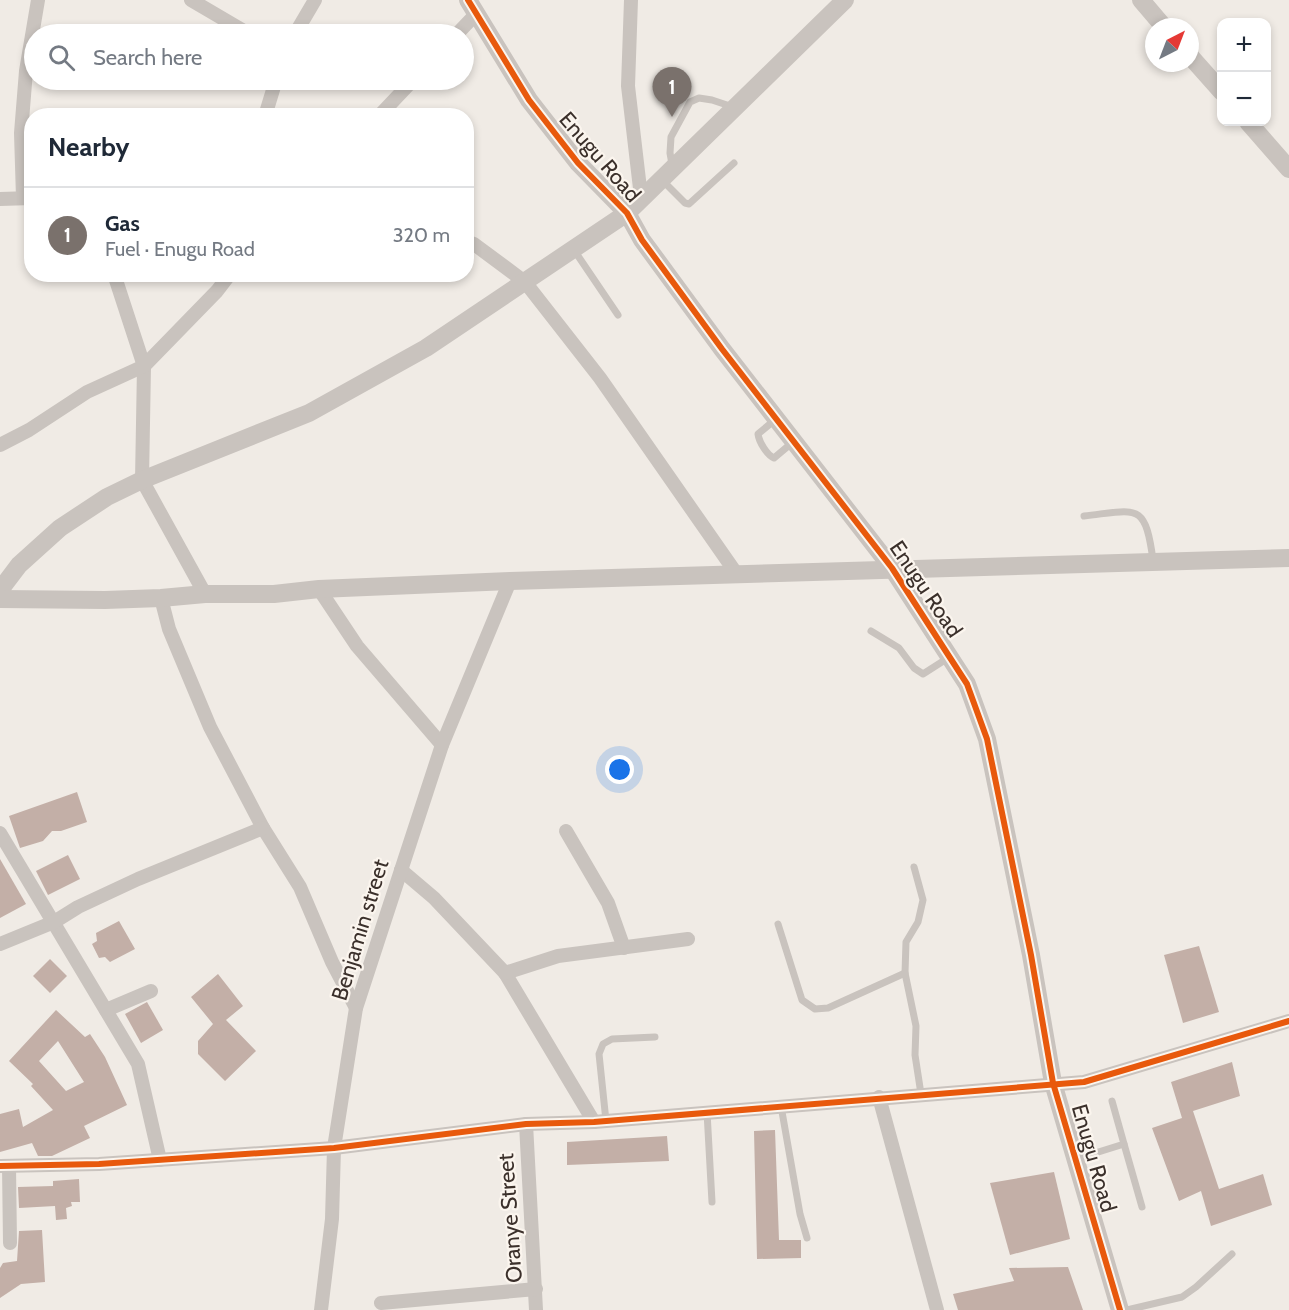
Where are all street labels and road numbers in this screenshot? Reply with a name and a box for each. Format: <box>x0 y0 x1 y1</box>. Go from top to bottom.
street label: Enugu Road <box>553 106 647 208</box>
street label: Enugu Road <box>884 535 968 643</box>
street label: Benjamin street <box>326 856 394 1004</box>
street label: Enugu Road <box>1066 1101 1122 1215</box>
street label: Oranye Street <box>492 1152 528 1284</box>

